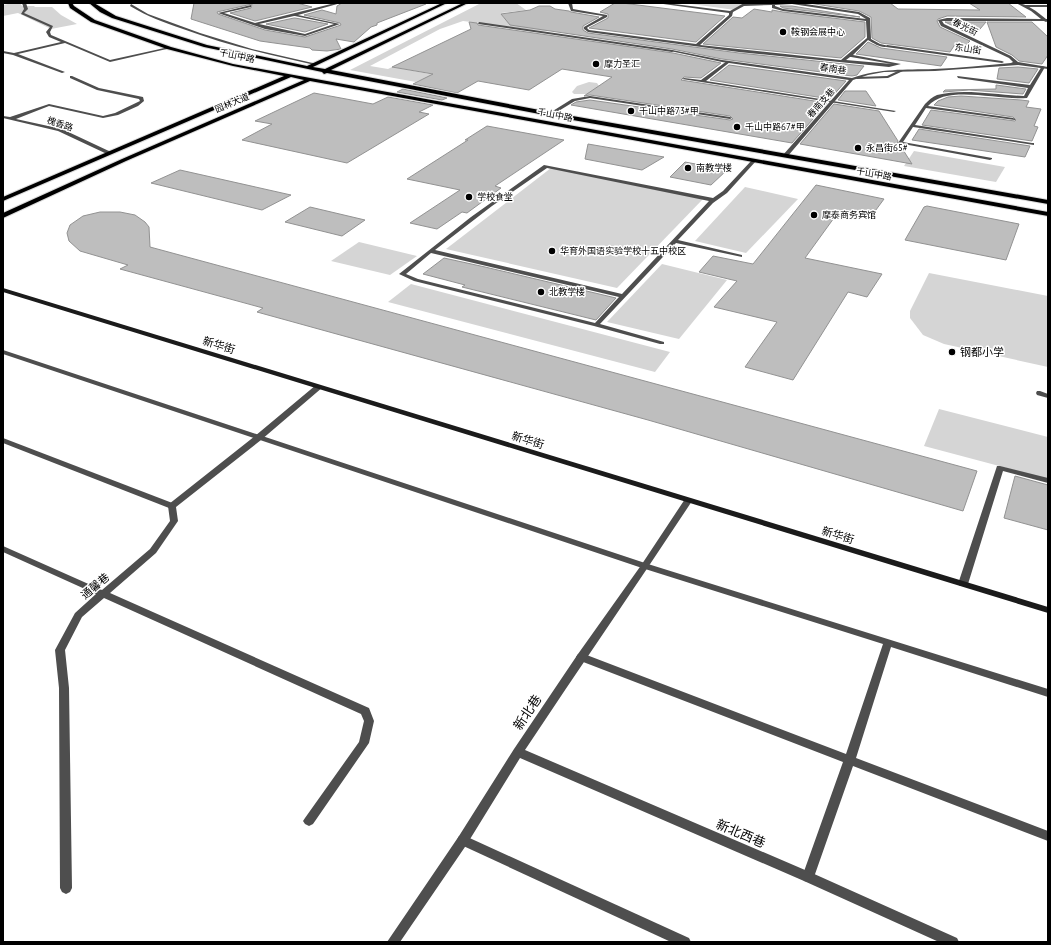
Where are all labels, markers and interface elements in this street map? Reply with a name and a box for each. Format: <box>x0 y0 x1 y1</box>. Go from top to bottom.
street label: 春光街 <box>951 16 980 37</box>
place label: 鞍钢会展中心 <box>791 26 845 37</box>
marker: 鞍钢会展中心 <box>778 27 788 37</box>
street label: 东山街 <box>954 41 982 56</box>
street label: 千山中路 <box>218 46 256 65</box>
place label: 摩力圣汇 <box>604 58 640 69</box>
marker: 摩力圣汇 <box>591 59 601 69</box>
street label: 春南巷 <box>819 61 847 76</box>
street label: 春南支巷 <box>804 86 837 120</box>
street label: 园林大道 <box>213 90 251 115</box>
place label: 千山中路73#甲 <box>639 105 699 116</box>
street label: 千山中路 <box>536 106 574 123</box>
marker: 千山中路73#甲 <box>626 106 636 116</box>
street label: 槐香路 <box>46 114 75 133</box>
place label: 千山中路67#甲 <box>745 121 805 132</box>
marker: 千山中路67#甲 <box>732 122 742 132</box>
place label: 永昌街65# <box>866 142 908 153</box>
marker: 永昌街65# <box>853 143 863 153</box>
place label: 南教学楼 <box>696 162 732 173</box>
marker: 南教学楼 <box>683 163 693 173</box>
street label: 千山中路 <box>855 165 893 182</box>
place label: 学校食堂 <box>477 191 513 202</box>
marker: 学校食堂 <box>464 192 474 202</box>
place label: 摩泰商务宾馆 <box>822 209 876 220</box>
marker: 摩泰商务宾馆 <box>809 210 819 220</box>
place label: 华育外国语实验学校十五中校区 <box>560 245 686 256</box>
marker: 华育外国语实验学校十五中校区 <box>547 246 557 256</box>
place label: 北教学楼 <box>549 286 585 297</box>
marker: 北教学楼 <box>536 287 546 297</box>
street label: 新华街 <box>201 333 237 357</box>
place label: 钢都小学 <box>960 345 1004 359</box>
marker: 钢都小学 <box>947 347 957 357</box>
street label: 新华街 <box>510 428 546 452</box>
street label: 新华街 <box>820 523 856 547</box>
street label: 通馨巷 <box>78 570 112 602</box>
street label: 新北巷 <box>509 691 545 733</box>
street label: 新北西巷 <box>714 815 768 851</box>

